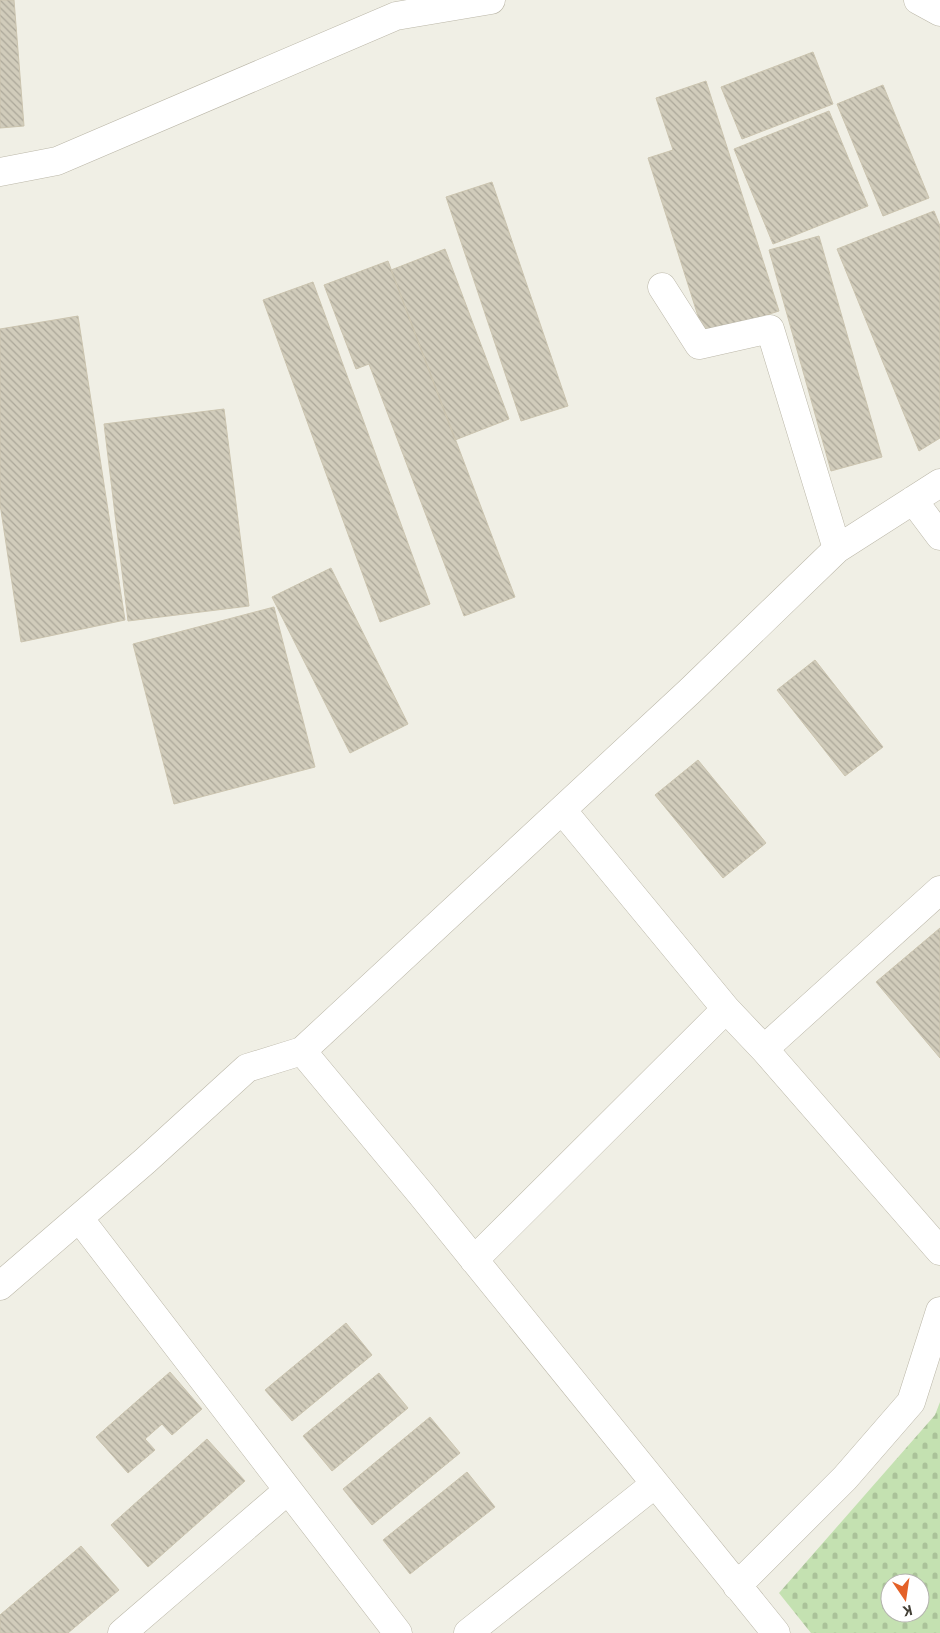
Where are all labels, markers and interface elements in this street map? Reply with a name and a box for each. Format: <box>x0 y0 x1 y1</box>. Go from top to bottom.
north arrow <box>880 1573 930 1623</box>
text: K <box>901 1601 915 1622</box>

